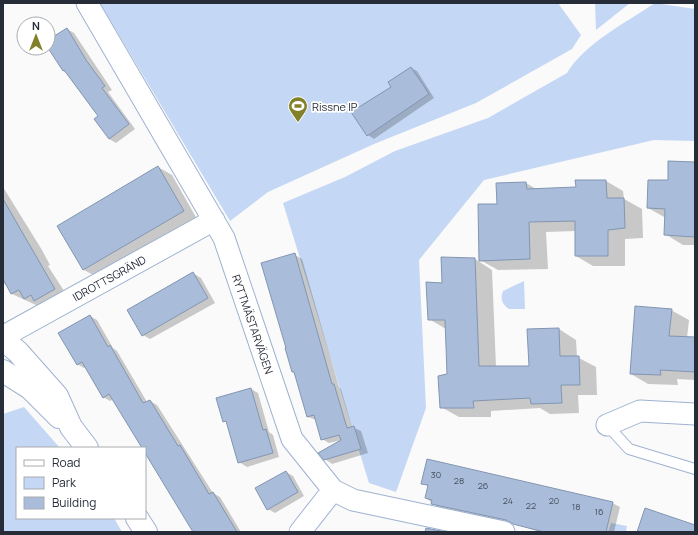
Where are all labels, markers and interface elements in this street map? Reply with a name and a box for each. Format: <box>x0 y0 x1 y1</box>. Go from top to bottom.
north arrow <box>16 16 56 56</box>
text: N <box>32 18 40 33</box>
sports icon: Rissne IP <box>287 95 309 123</box>
place label: Rissne IP <box>312 99 358 114</box>
street label: IDROTTSGRÄND <box>70 252 148 304</box>
street label: RYTTMÄSTARVÄGEN <box>229 272 277 376</box>
legend <box>16 447 146 519</box>
text: Road <box>52 454 80 471</box>
house number: 30 <box>431 468 441 481</box>
text: Park <box>52 474 77 491</box>
house number: 28 <box>454 474 464 487</box>
house number: 26 <box>478 479 489 492</box>
text: Building <box>52 494 96 511</box>
house number: 24 <box>503 494 513 507</box>
house number: 20 <box>549 494 559 507</box>
house number: 22 <box>526 499 536 512</box>
house number: 18 <box>572 500 580 513</box>
house number: 16 <box>594 505 604 518</box>

